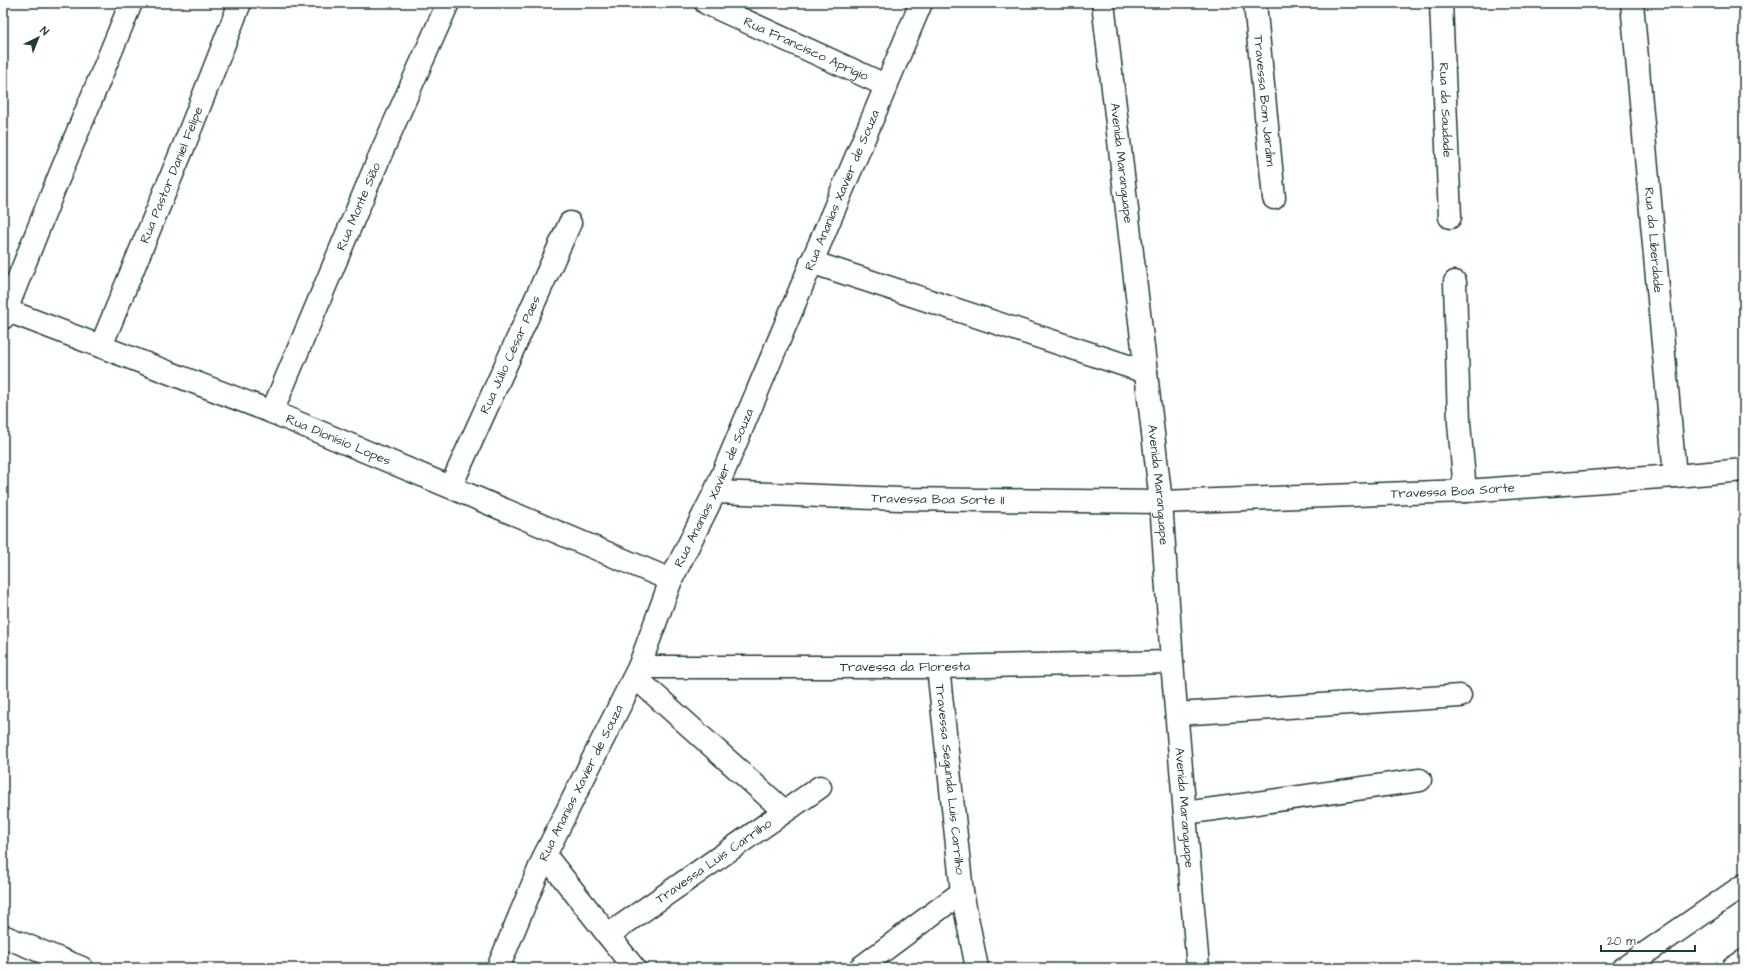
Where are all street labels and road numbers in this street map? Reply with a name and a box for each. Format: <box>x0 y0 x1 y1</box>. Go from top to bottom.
street label: Rua Francisco Aprigio <box>741 12 872 85</box>
street label: Travessa Bom Jardim <box>1249 34 1280 168</box>
street label: Rua da Saudade <box>1435 62 1456 158</box>
street label: Avenida Maranguape <box>1106 102 1138 224</box>
street label: Rua Pastor Daniel Felipe <box>135 104 207 246</box>
street label: Rua Ananias Xavier de Souza <box>800 107 884 274</box>
street label: Rua Monte Sião <box>332 159 385 253</box>
street label: Rua da Liberdade <box>1640 187 1667 294</box>
street label: Rua Júlio César Paes <box>476 292 545 417</box>
street label: Rua Ananias Xavier de Souza <box>670 405 758 570</box>
street label: Rua Dionísio Lopes <box>283 410 394 470</box>
street label: Avenida Maranguape <box>1143 424 1173 546</box>
street label: Travessa Boa Sorte <box>1390 478 1515 503</box>
street label: Travessa Boa Sorte II <box>871 489 1005 509</box>
street label: Travessa da Floresta <box>840 657 971 676</box>
street label: Travessa Segunda Luis Carrilho <box>931 683 969 876</box>
street label: Rua Ananias Xavier de Souza <box>534 701 628 864</box>
street label: Avenida Maranguape <box>1170 747 1198 869</box>
street label: Travessa Luis Carrilho <box>652 814 776 908</box>

